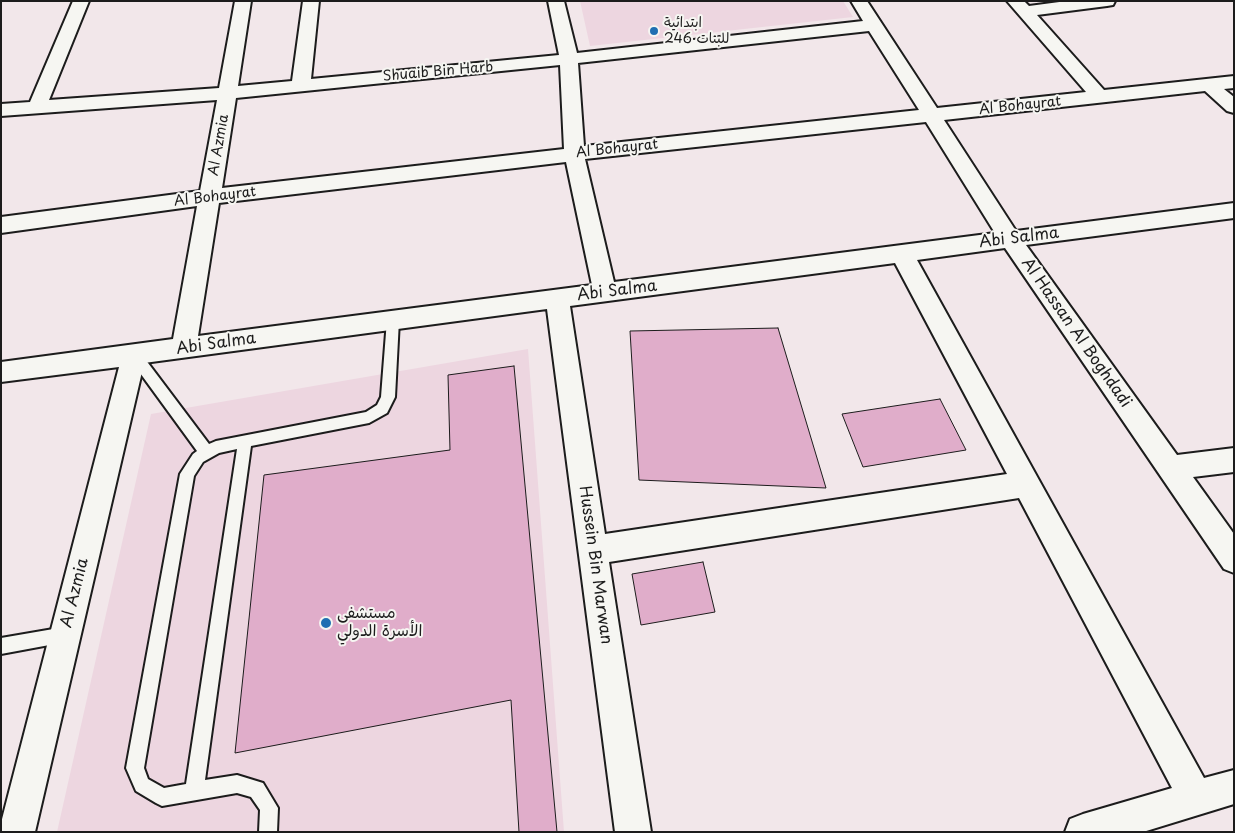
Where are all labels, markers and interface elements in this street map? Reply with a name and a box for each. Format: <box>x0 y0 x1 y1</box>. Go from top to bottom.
place label: ابتدائية 246 للبنات <box>664 15 729 48</box>
marker: ابتدائية 246 للبنات <box>648 25 660 37</box>
street label: Shuaib Bin Harb <box>382 59 494 85</box>
street label: Al Bohayrat <box>978 93 1062 119</box>
street label: Al Azmia <box>205 113 233 177</box>
street label: Al Bohayrat <box>575 136 659 162</box>
street label: Al Bohayrat <box>173 184 257 210</box>
street label: Abi Salma <box>978 224 1060 252</box>
street label: Al Hassan Al Boghdadi <box>1017 254 1135 412</box>
street label: Abi Salma <box>576 277 658 305</box>
street label: Abi Salma <box>175 329 257 359</box>
street label: Hussein Bin Marwan <box>574 485 616 645</box>
street label: Al Azmia <box>57 556 93 630</box>
place label: مستشفى الأسرة الدولي <box>337 604 422 642</box>
marker: مستشفى الأسرة الدولي <box>319 616 333 630</box>

